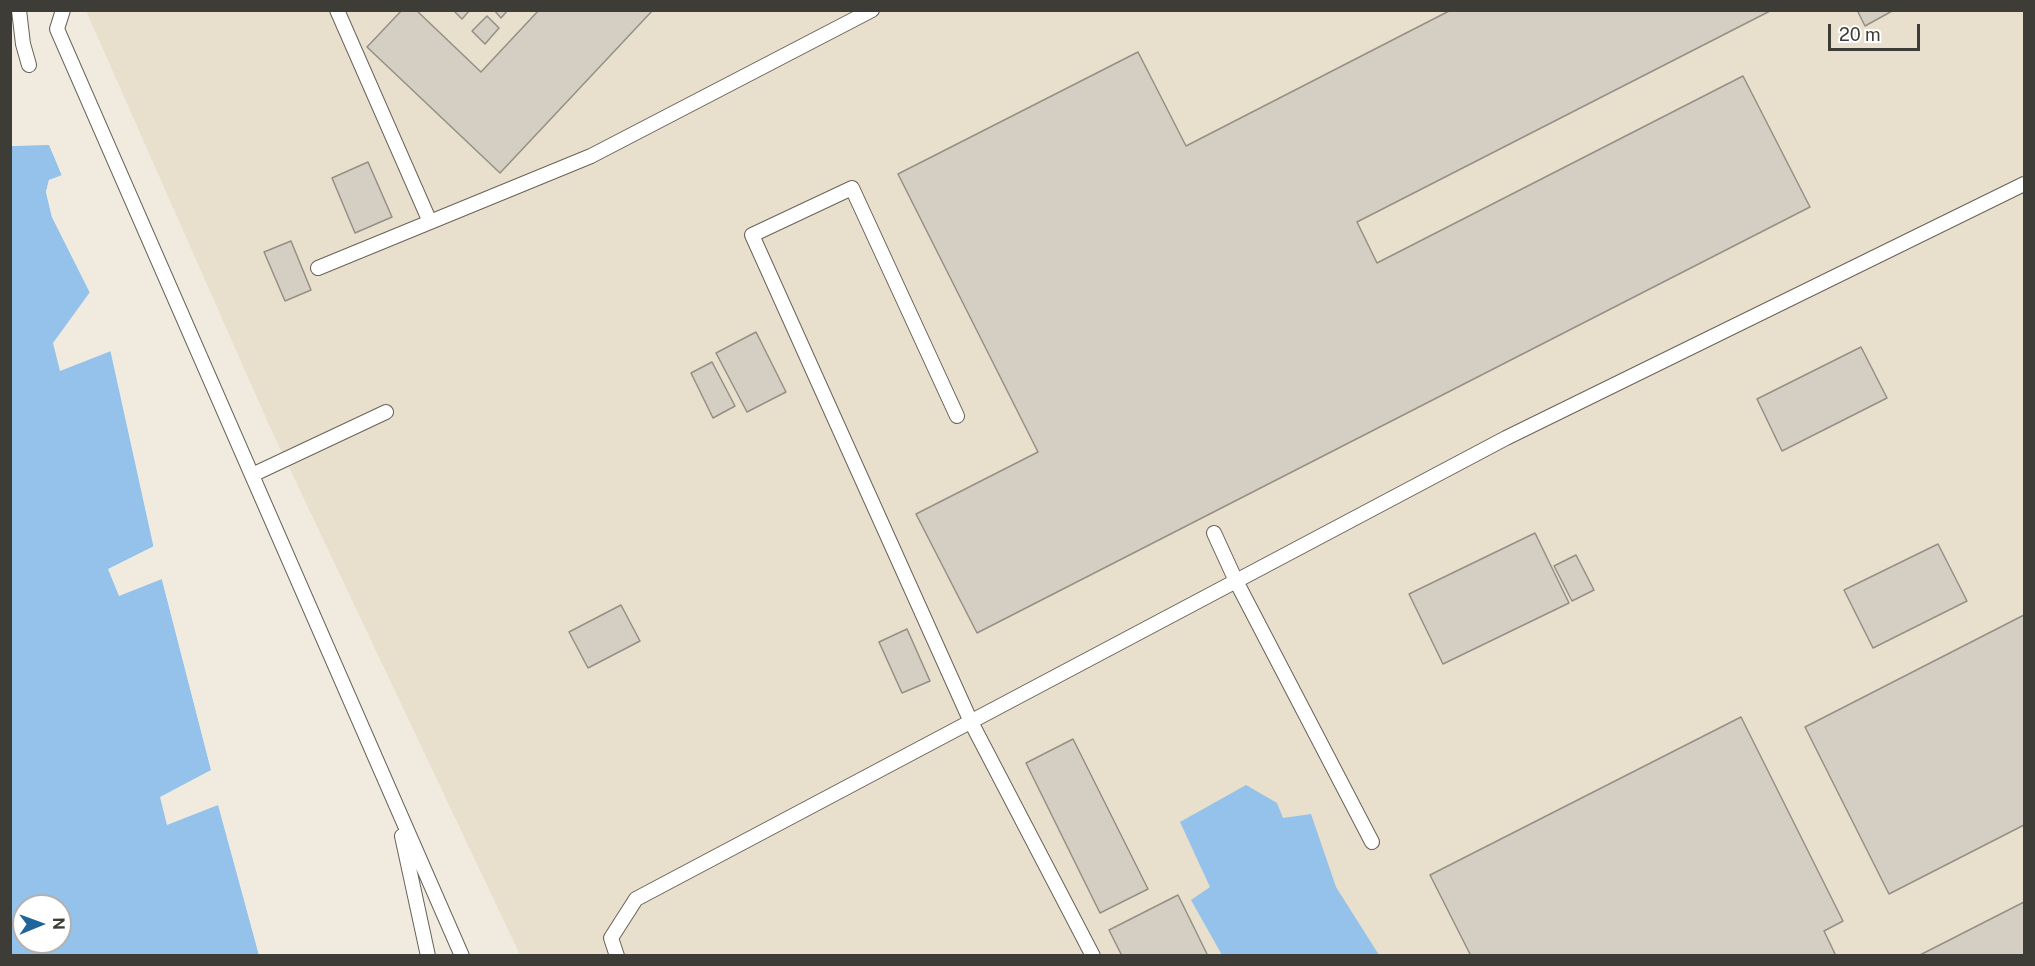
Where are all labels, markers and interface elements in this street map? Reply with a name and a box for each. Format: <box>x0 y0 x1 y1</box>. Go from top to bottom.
scale bar <box>1831 12 1922 50</box>
text: 20 m <box>1839 24 1881 45</box>
north arrow <box>12 894 72 954</box>
text: N <box>49 917 68 930</box>

